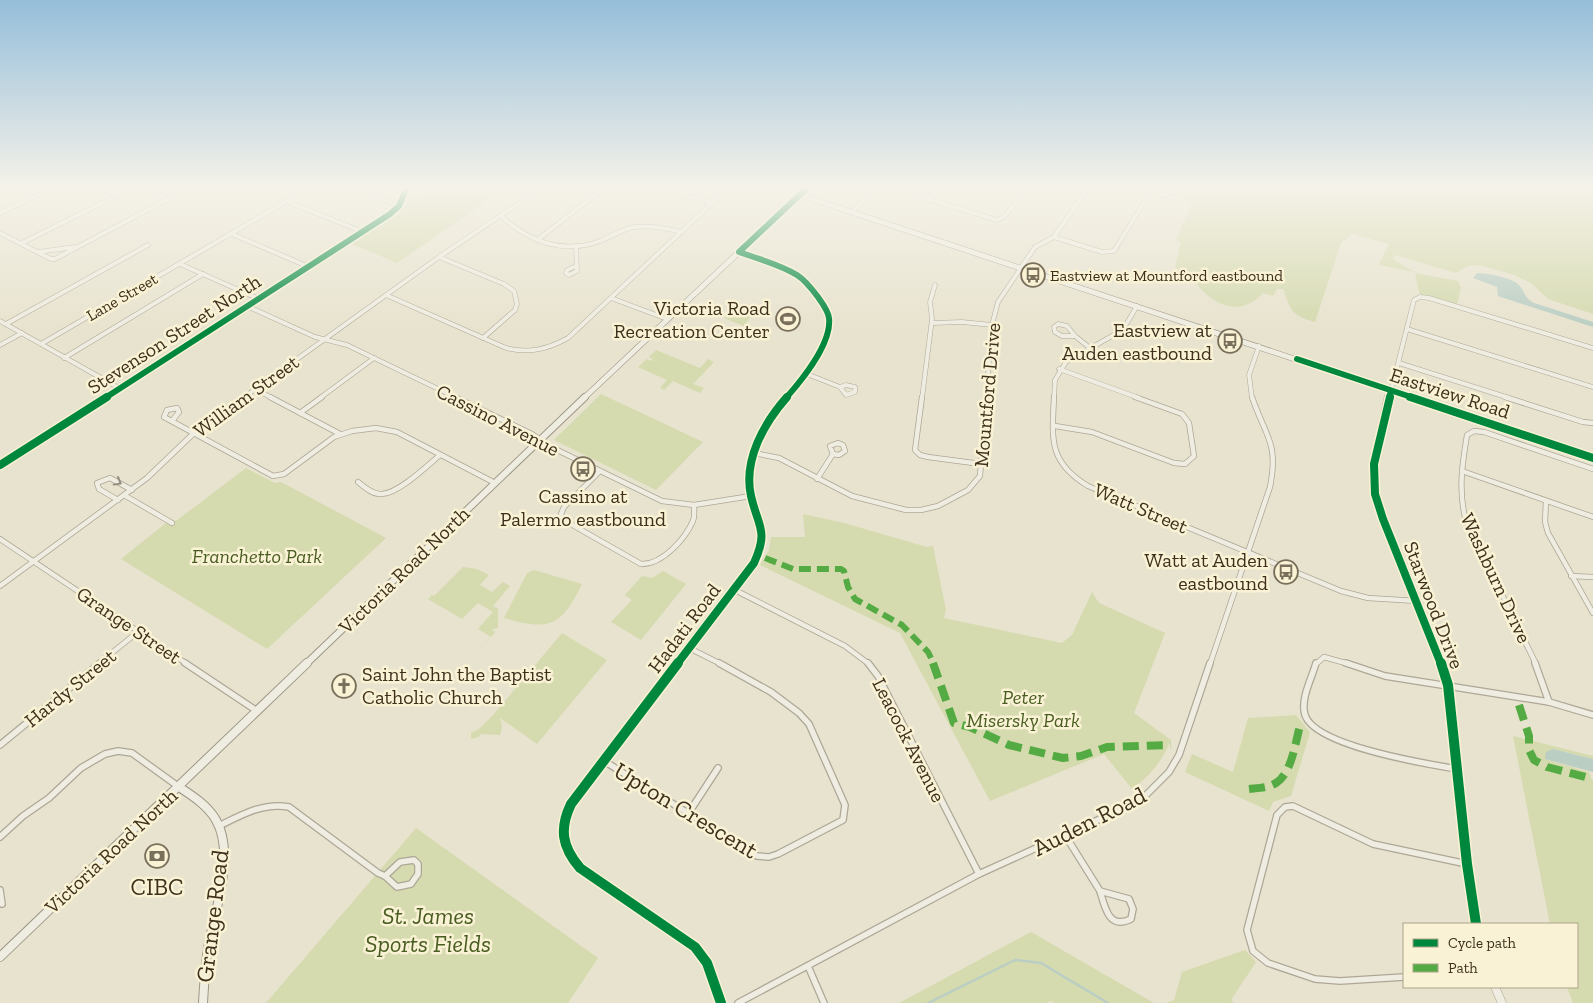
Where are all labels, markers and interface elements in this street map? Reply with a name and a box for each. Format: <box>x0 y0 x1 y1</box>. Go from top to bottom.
bus stop icon: Eastview at Mountford eastbound <box>1020 262 1046 288</box>
place label: Eastview at Mountford eastbound <box>1050 266 1283 285</box>
street label: Lane Street <box>83 269 161 325</box>
street label: Stevenson Street North <box>83 269 266 399</box>
place label: Victoria Road Recreation Center <box>614 296 770 343</box>
sports icon: Victoria Road Recreation Center <box>775 306 801 332</box>
place label: Eastview at Auden eastbound <box>1062 318 1213 365</box>
street label: Mountford Drive <box>969 322 1005 468</box>
bus stop icon: Eastview at Auden eastbound <box>1217 328 1243 354</box>
street label: William Street <box>189 349 304 442</box>
street label: Eastview Road <box>1387 362 1513 424</box>
street label: Cassino Avenue <box>433 379 563 461</box>
bus stop icon: Cassino at Palermo eastbound <box>570 456 596 482</box>
one-way arrow <box>112 476 121 486</box>
street label: Watt Street <box>1090 478 1192 539</box>
place label: Cassino at Palermo eastbound <box>500 484 666 531</box>
street label: Victoria Road North <box>333 501 475 639</box>
street label: Washburn Drive <box>1455 509 1537 647</box>
street label: Starwood Drive <box>1399 538 1469 672</box>
park label: Franchetto Park <box>192 544 322 568</box>
place label: Watt at Auden eastbound <box>1144 548 1269 595</box>
bus stop icon: Watt at Auden eastbound <box>1273 559 1299 585</box>
street label: Hadati Road <box>643 579 725 677</box>
street label: Grange Street <box>72 581 186 669</box>
street label: Hardy Street <box>19 643 121 732</box>
place label: Saint John the Baptist Catholic Church <box>362 662 552 709</box>
church icon: Saint John the Baptist Catholic Church <box>331 673 357 699</box>
street label: Leacock Avenue <box>867 674 951 806</box>
park label: Peter Misersky Park <box>966 685 1080 732</box>
street label: Upton Crescent <box>609 756 763 864</box>
street label: Auden Road <box>1027 780 1151 862</box>
street label: Victoria Road North <box>39 783 183 919</box>
bank icon: CIBC <box>144 843 170 869</box>
street label: Grange Road <box>189 848 235 984</box>
place label: CIBC <box>130 872 184 901</box>
park label: St. James Sports Fields <box>365 901 491 958</box>
legend <box>1403 923 1578 988</box>
text: Cycle path <box>1448 934 1517 952</box>
text: Path <box>1448 959 1478 977</box>

